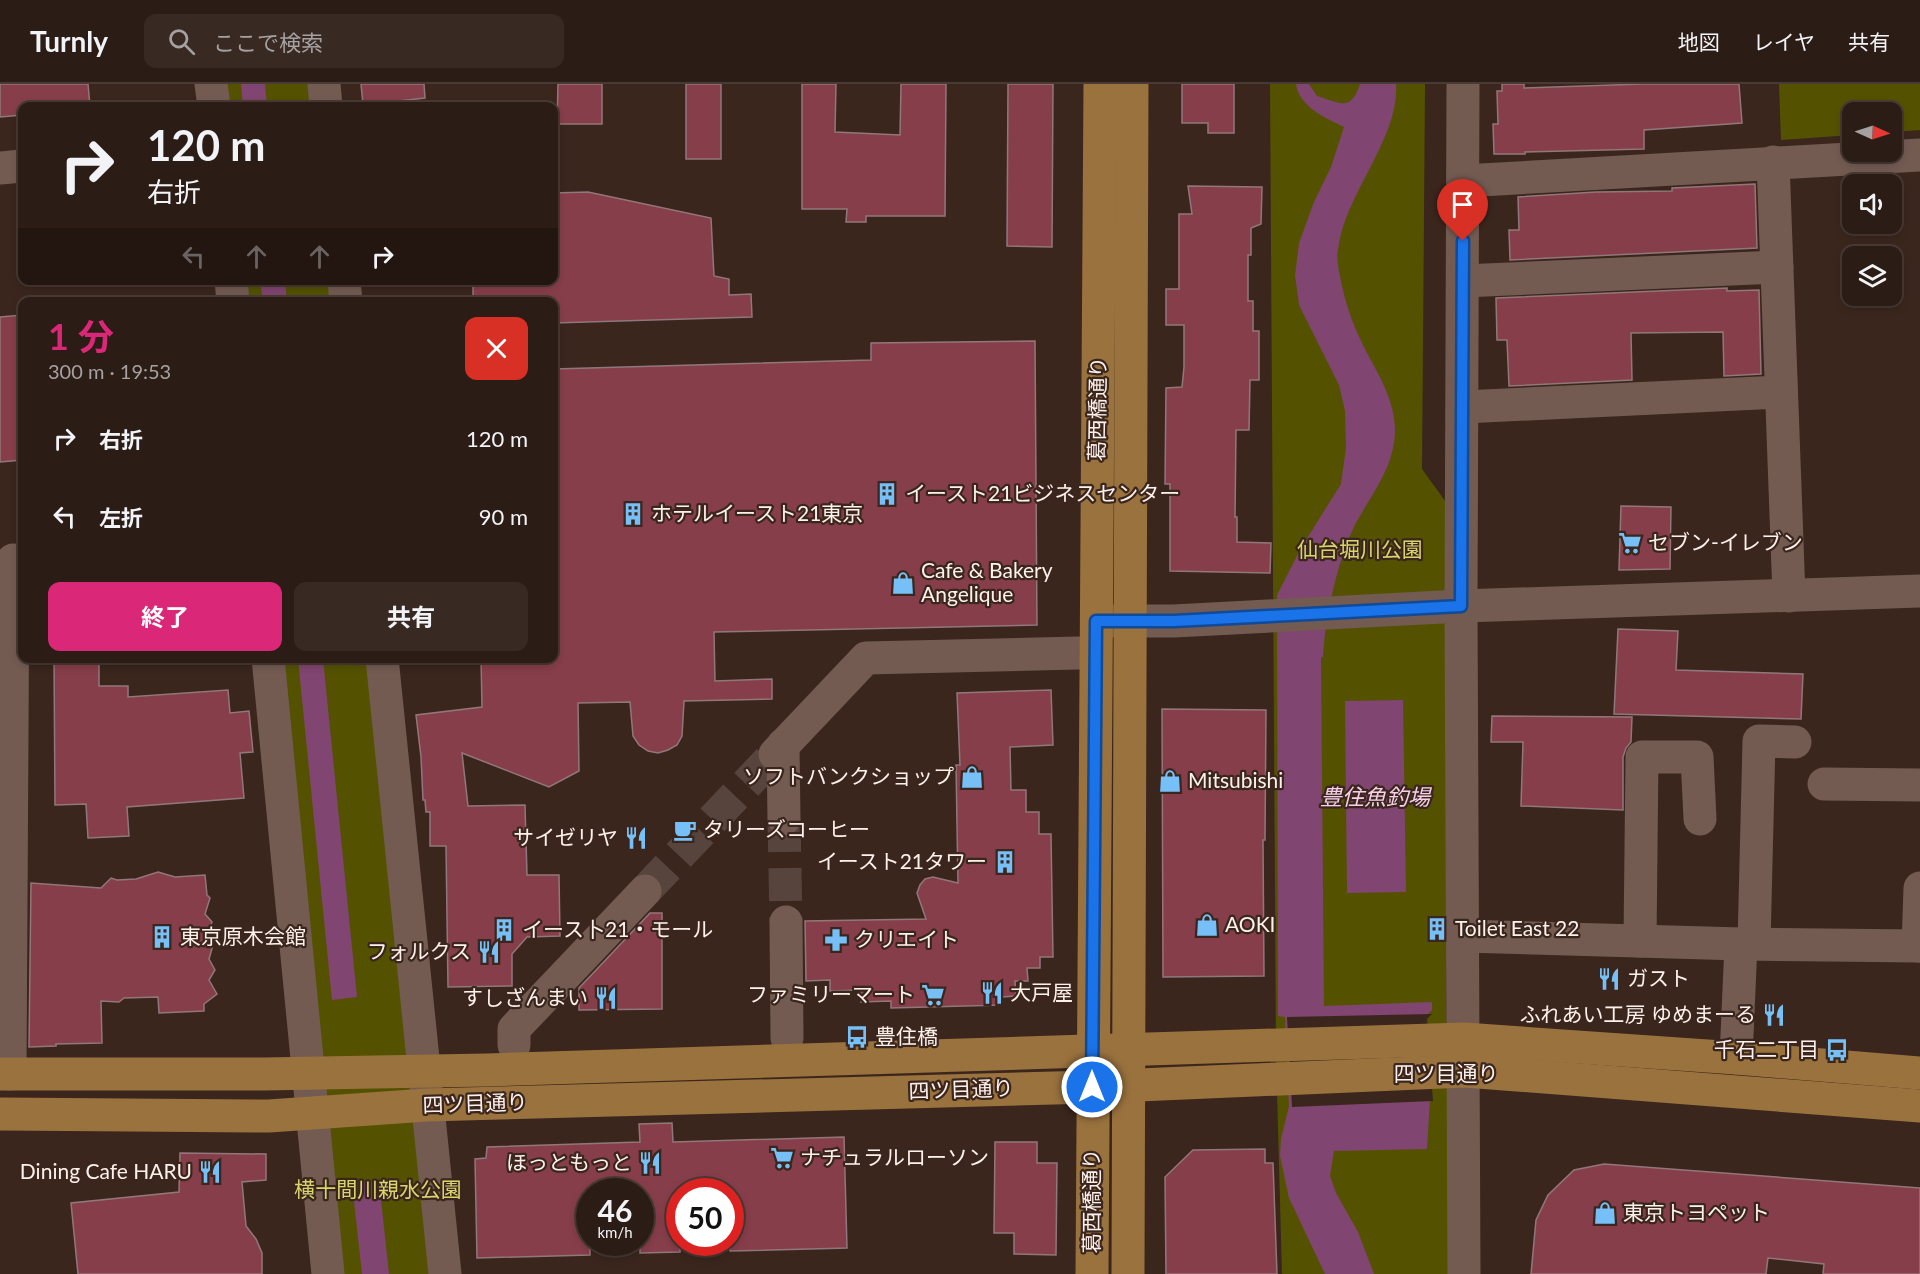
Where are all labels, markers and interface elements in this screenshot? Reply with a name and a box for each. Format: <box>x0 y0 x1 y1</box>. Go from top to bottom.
search box <box>144 14 564 68</box>
text: Turnly <box>30 24 108 58</box>
icon: search <box>165 25 198 58</box>
text: ここで検索 <box>213 29 323 56</box>
text: 地図 <box>1678 29 1720 54</box>
text: レイヤ <box>1753 29 1815 54</box>
text: 共有 <box>1848 29 1890 54</box>
north arrow <box>1842 102 1902 162</box>
map controls <box>1842 102 1902 306</box>
text: 120 m <box>147 120 265 170</box>
icon: right <box>48 126 126 204</box>
button: sound <box>1842 174 1902 234</box>
text: 右折 <box>147 175 201 208</box>
pin <box>1437 179 1488 241</box>
icon: arrive <box>1446 188 1479 221</box>
icon: left <box>177 240 210 273</box>
icon: ahead <box>240 240 273 273</box>
icon: ahead <box>303 240 336 273</box>
icon: right <box>366 240 399 273</box>
button: layers <box>1842 246 1902 306</box>
text: 1 分 <box>48 314 114 358</box>
button: close <box>465 317 528 380</box>
street label: 葛西橋通り <box>1083 356 1110 462</box>
text: 300 m · 19:53 <box>48 359 171 383</box>
icon: right <box>48 422 81 455</box>
text: 120 m <box>466 425 528 452</box>
text: 右折 <box>99 426 143 453</box>
place label: イースト21ビジネスセンター <box>905 480 1180 505</box>
building icon: イースト21ビジネスセンター <box>874 481 900 507</box>
icon: left <box>48 500 81 533</box>
place label: ホテルイースト21東京 <box>651 500 863 525</box>
building icon: ホテルイースト21東京 <box>620 501 646 527</box>
text: 90 m <box>479 503 528 530</box>
text: 左折 <box>99 504 143 531</box>
place label: セブン-イレブン <box>1648 529 1803 554</box>
supermarket icon: セブン-イレブン <box>1617 530 1643 556</box>
park label: 仙台堀川公園 <box>1297 536 1423 561</box>
place label: Cafe & Bakery Angelique <box>921 557 1053 606</box>
shop icon: Cafe & Bakery Angelique <box>890 570 916 596</box>
button: 終了 <box>48 582 282 651</box>
button: 共有 <box>294 582 528 651</box>
place label: ソフトバンクショップ <box>743 763 954 788</box>
shop icon: ソフトバンクショップ <box>959 764 985 790</box>
place label: Mitsubishi <box>1188 767 1283 792</box>
shop icon: Mitsubishi <box>1157 768 1183 794</box>
water label: 豊住魚釣場 <box>1320 783 1433 810</box>
place label: タリーズコーヒー <box>703 816 870 841</box>
cafe icon: タリーズコーヒー <box>672 817 698 843</box>
place label: サイゼリヤ <box>513 824 618 849</box>
restaurant icon: サイゼリヤ <box>623 825 649 851</box>
place label: イースト21タワー <box>817 848 987 873</box>
building icon: イースト21タワー <box>992 849 1018 875</box>
place label: AOKI <box>1225 911 1275 936</box>
shop icon: AOKI <box>1194 912 1220 938</box>
place label: Toilet East 22 <box>1455 915 1579 940</box>
place label: イース卜21・モール <box>522 916 713 941</box>
building icon: Toilet East 22 <box>1424 916 1450 942</box>
building icon: イース卜21・モール <box>491 917 517 943</box>
place label: 東京原木会館 <box>180 923 306 948</box>
building icon: 東京原木会館 <box>149 924 175 950</box>
place label: クリエイト <box>854 926 959 951</box>
pharmacy icon: クリエイト <box>823 927 849 953</box>
place label: フォルクス <box>367 938 471 963</box>
restaurant icon: フォルクス <box>476 939 502 965</box>
place label: ガスト <box>1627 965 1690 990</box>
restaurant icon: ガスト <box>1596 966 1622 992</box>
place label: 大戸屋 <box>1010 979 1073 1004</box>
restaurant icon: 大戸屋 <box>979 980 1005 1006</box>
place label: ファミリーマート <box>747 981 915 1006</box>
supermarket icon: ファミリーマート <box>920 982 946 1008</box>
place label: すしざんまい <box>462 984 588 1009</box>
restaurant icon: すしざんまい <box>593 985 619 1011</box>
place label: ふれあい工房 ゆめまーる <box>1520 1001 1756 1026</box>
restaurant icon: ふれあい工房 ゆめまーる <box>1761 1002 1787 1028</box>
place label: 豊住橋 <box>875 1023 938 1048</box>
bus stop icon: 豊住橋 <box>844 1024 870 1050</box>
place label: 千石二丁目 <box>1714 1036 1819 1061</box>
bus stop icon: 千石二丁目 <box>1824 1037 1850 1063</box>
position arrow <box>1060 1055 1124 1119</box>
street label: 四ツ目通り <box>1394 1060 1499 1085</box>
street label: 四ツ目通り <box>908 1074 1014 1103</box>
street label: 四ツ目通り <box>422 1088 528 1117</box>
place label: ナチュラルローソン <box>800 1144 989 1169</box>
supermarket icon: ナチュラルローソン <box>769 1145 795 1171</box>
place label: ほっともっと <box>506 1149 632 1174</box>
street label: 葛西橋通り <box>1078 1149 1103 1254</box>
restaurant icon: ほっともっと <box>637 1150 663 1176</box>
place label: Dining Cafe HARU <box>20 1158 192 1183</box>
restaurant icon: Dining Cafe HARU <box>197 1159 223 1185</box>
park label: 横十間川親水公園 <box>294 1176 462 1201</box>
speed limit sign: 50 <box>666 1178 744 1256</box>
text: 46 <box>598 1192 632 1228</box>
place label: 東京トヨペット <box>1623 1199 1770 1224</box>
shop icon: 東京トヨペット <box>1592 1200 1618 1226</box>
text: km/h <box>597 1223 633 1241</box>

